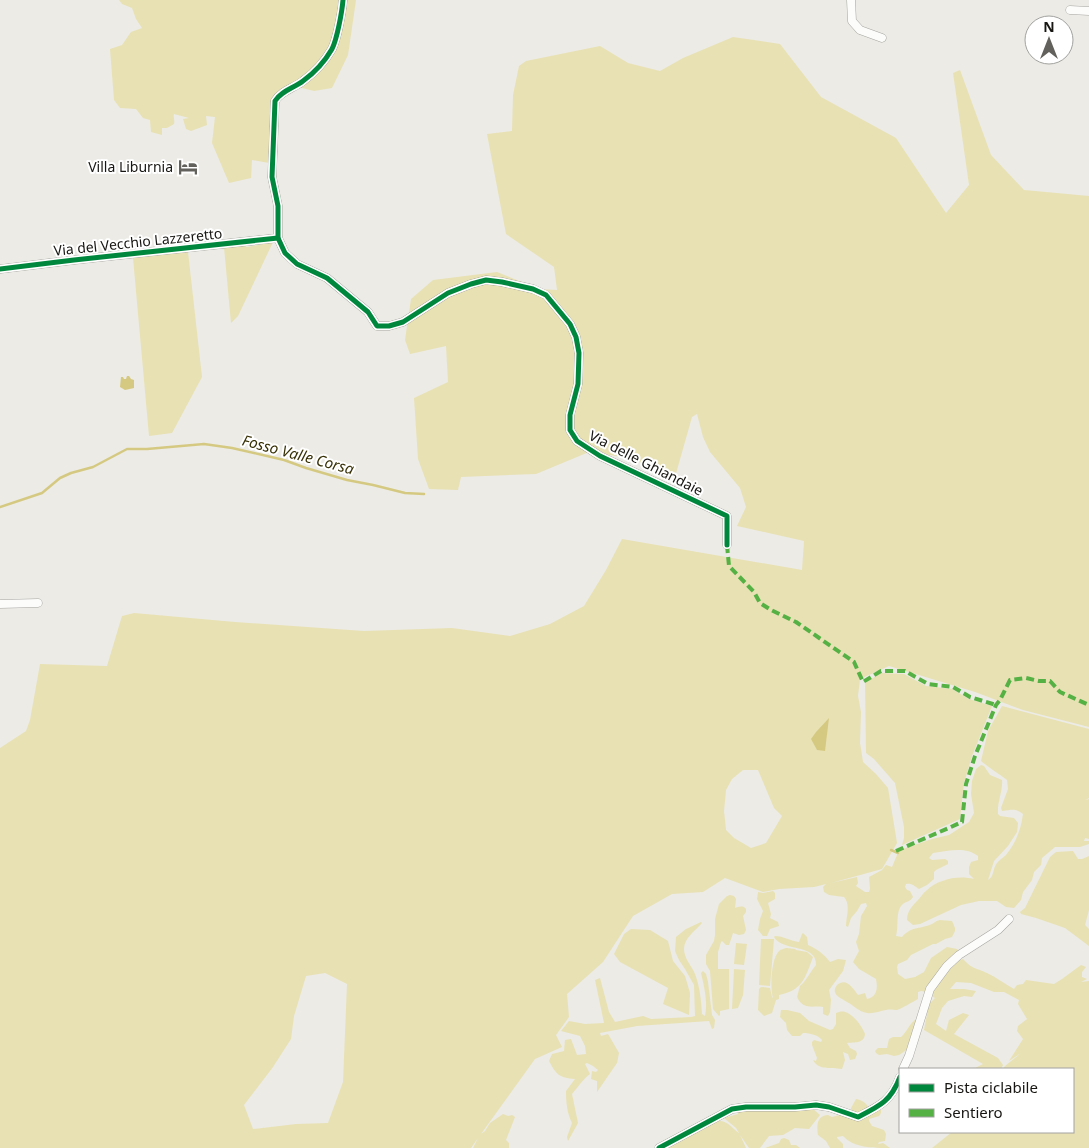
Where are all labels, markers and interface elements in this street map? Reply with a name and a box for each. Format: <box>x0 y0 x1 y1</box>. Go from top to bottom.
north arrow <box>1024 15 1074 65</box>
text: N <box>1043 17 1055 36</box>
hotel icon: Villa Liburnia <box>177 156 199 178</box>
place label: Villa Liburnia <box>88 157 173 176</box>
street label: Via del Vecchio Lazzeretto <box>53 223 223 260</box>
street label: Via delle Ghiandaie <box>586 426 707 500</box>
water label: Fosso Valle Corsa <box>240 430 357 479</box>
legend <box>899 1068 1074 1133</box>
text: Pista ciclabile <box>944 1077 1038 1097</box>
text: Sentiero <box>944 1102 1003 1122</box>

